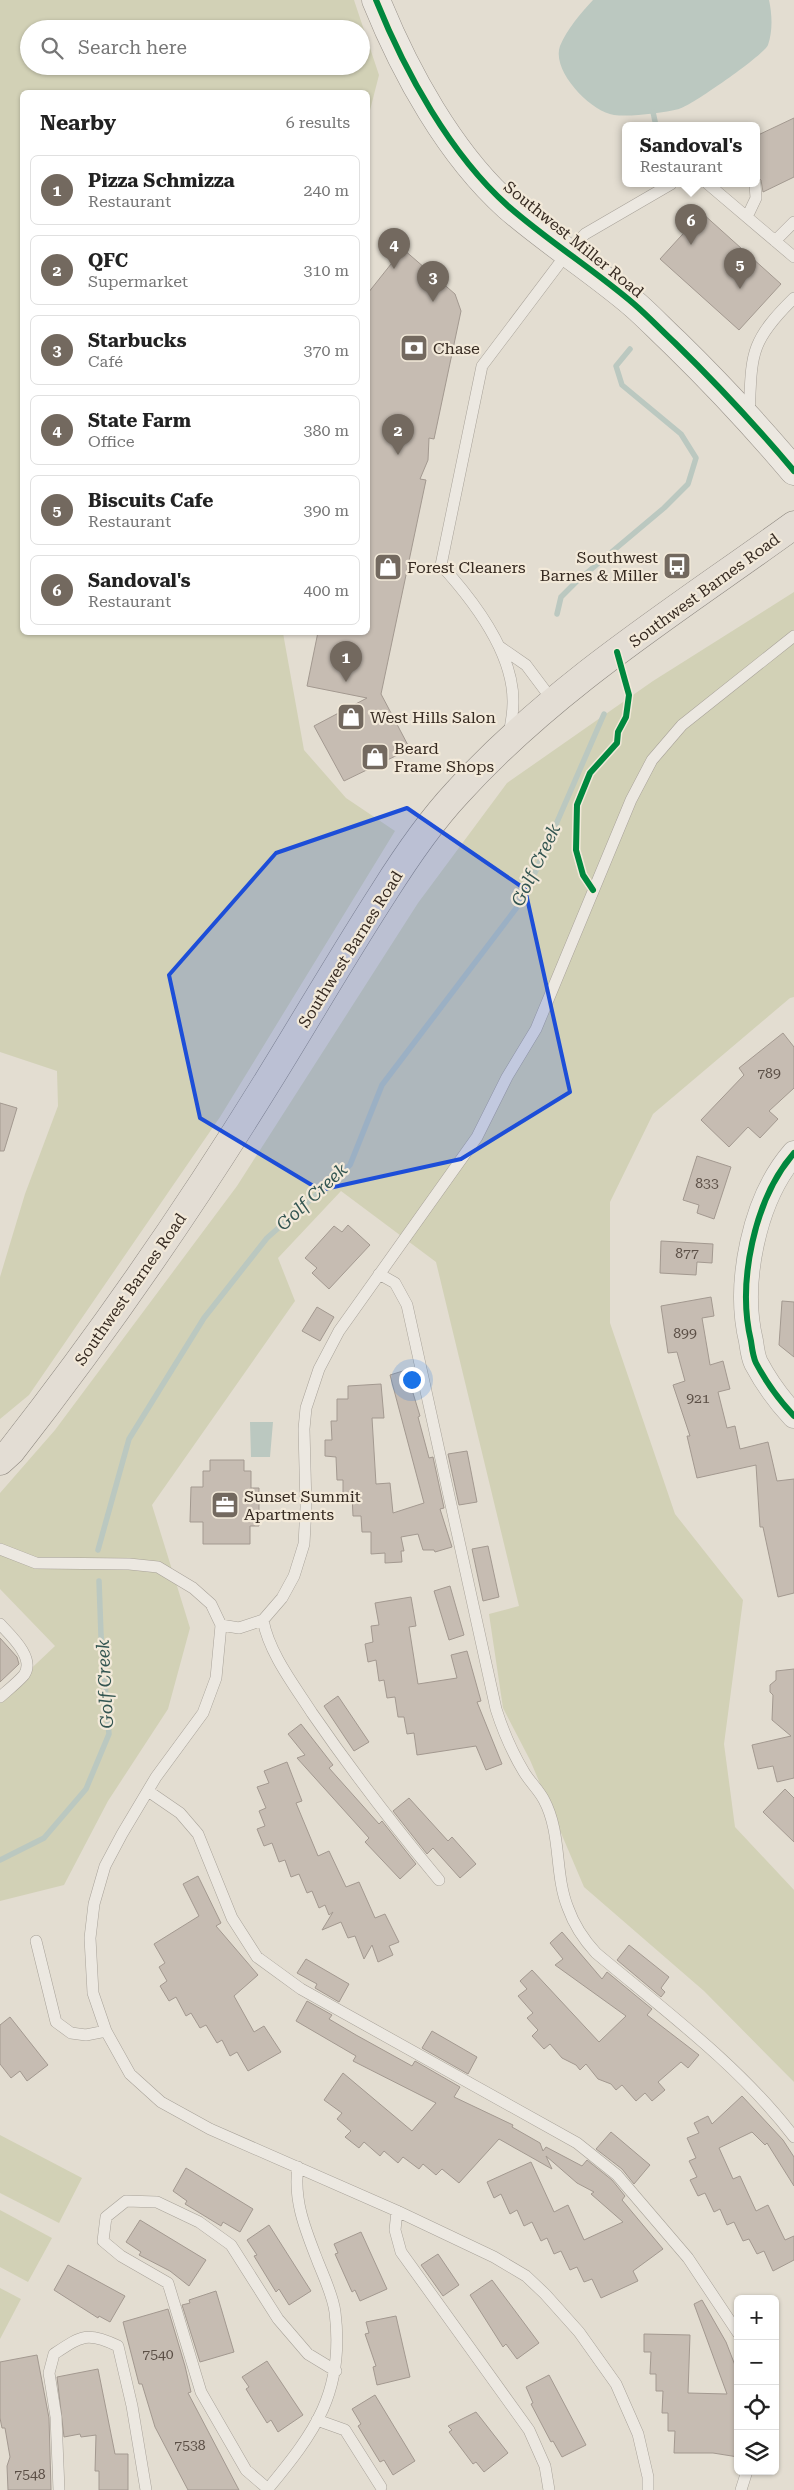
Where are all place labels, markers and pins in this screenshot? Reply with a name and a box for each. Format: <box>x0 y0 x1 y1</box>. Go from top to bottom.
pin: 6 <box>675 204 707 245</box>
pin: 4 <box>378 228 410 269</box>
pin: 5 <box>724 248 756 289</box>
pin: 3 <box>417 261 449 302</box>
bank icon: Chase <box>399 333 429 363</box>
place label: Chase <box>433 339 480 358</box>
pin: 2 <box>382 414 414 455</box>
place label: Southwest Barnes & Miller <box>540 548 658 585</box>
bus stop icon: Southwest Barnes & Miller <box>662 551 692 581</box>
shop icon: Forest Cleaners <box>373 552 403 582</box>
place label: Forest Cleaners <box>407 558 526 577</box>
pin: 1 <box>330 641 362 682</box>
shop icon: West Hills Salon <box>336 702 366 732</box>
place label: West Hills Salon <box>370 708 496 727</box>
place label: Beard Frame Shops <box>394 739 495 776</box>
shop icon: Beard Frame Shops <box>360 742 390 772</box>
place label: Sunset Summit Apartments <box>244 1487 361 1524</box>
office icon: Sunset Summit Apartments <box>210 1490 240 1520</box>

